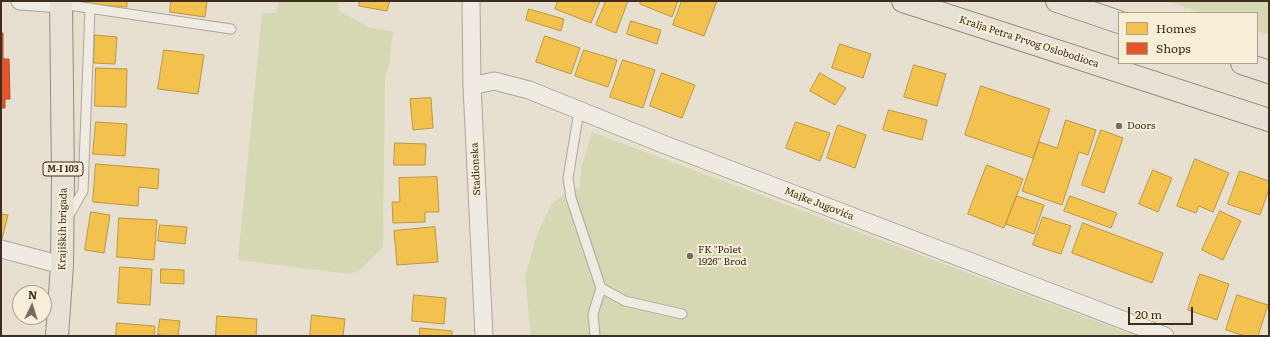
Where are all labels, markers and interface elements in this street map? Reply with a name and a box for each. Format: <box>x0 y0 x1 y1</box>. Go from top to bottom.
legend <box>1118 12 1258 64</box>
street label: Kralja Petra Prvog Oslobodioca <box>958 14 1100 70</box>
text: Homes <box>1156 19 1196 37</box>
text: Shops <box>1156 39 1191 57</box>
place label: Doors <box>1127 120 1156 132</box>
marker: Doors <box>1114 121 1124 131</box>
street label: Stadionska <box>469 142 483 196</box>
road number: M-I 103 <box>43 162 83 176</box>
street label: Majke Jugovića <box>783 185 855 223</box>
street label: Krajiških brigada <box>56 187 70 271</box>
place label: FK "Polet 1926" Brod <box>698 244 747 268</box>
marker: FK "Polet 1926" Brod <box>685 251 695 261</box>
north arrow <box>12 285 52 325</box>
text: N <box>28 286 38 302</box>
scale bar <box>1130 299 1195 325</box>
text: 20 m <box>1135 305 1162 323</box>

